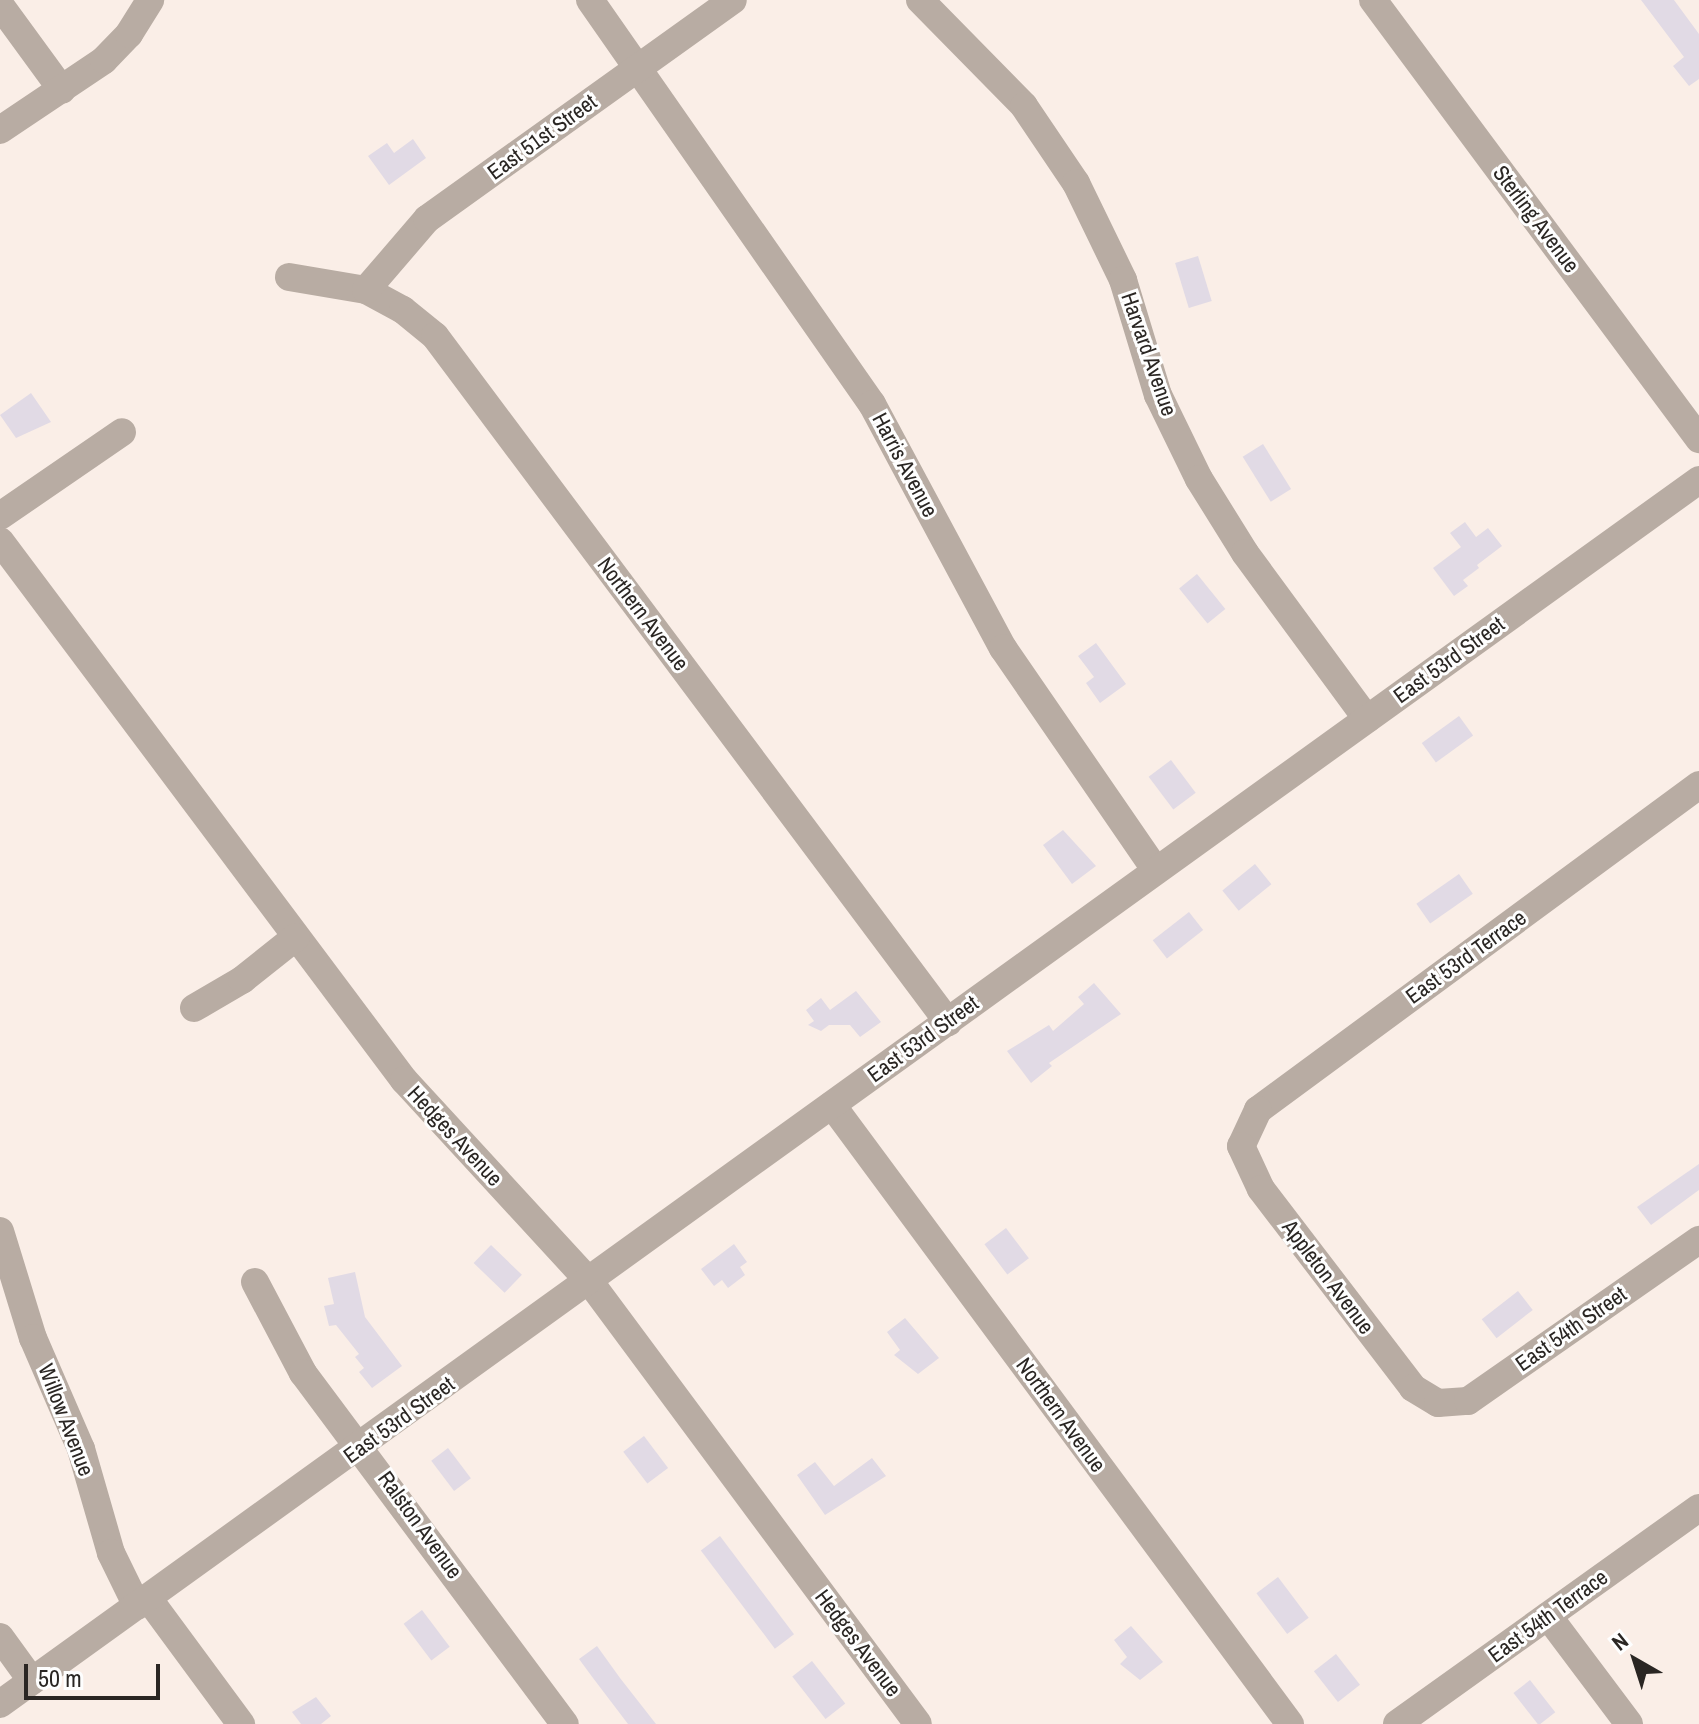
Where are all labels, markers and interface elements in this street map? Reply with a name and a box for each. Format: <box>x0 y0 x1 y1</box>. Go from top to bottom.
street label: East 51st Street <box>482 89 602 185</box>
street label: Sterling Avenue <box>1487 160 1585 278</box>
street label: Harvard Avenue <box>1115 288 1183 420</box>
street label: Harris Avenue <box>866 408 944 522</box>
street label: Northern Avenue <box>592 552 694 676</box>
street label: East 53rd Street <box>1389 611 1509 709</box>
street label: East 53rd Terrace <box>1401 904 1531 1010</box>
street label: East 53rd Street <box>863 990 983 1088</box>
street label: Hedges Avenue <box>402 1080 508 1192</box>
street label: Appleton Avenue <box>1276 1214 1380 1340</box>
street label: East 54th Street <box>1510 1281 1632 1377</box>
street label: Northern Avenue <box>1010 1352 1112 1478</box>
street label: Willow Avenue <box>32 1360 100 1480</box>
street label: East 53rd Street <box>339 1371 459 1469</box>
street label: Ralston Avenue <box>372 1466 468 1584</box>
street label: East 54th Terrace <box>1483 1564 1613 1668</box>
street label: Hedges Avenue <box>809 1584 907 1702</box>
north arrow <box>1595 1620 1675 1700</box>
text: N <box>1605 1626 1634 1657</box>
scale bar <box>28 1648 164 1698</box>
text: 50 m <box>38 1662 82 1694</box>

